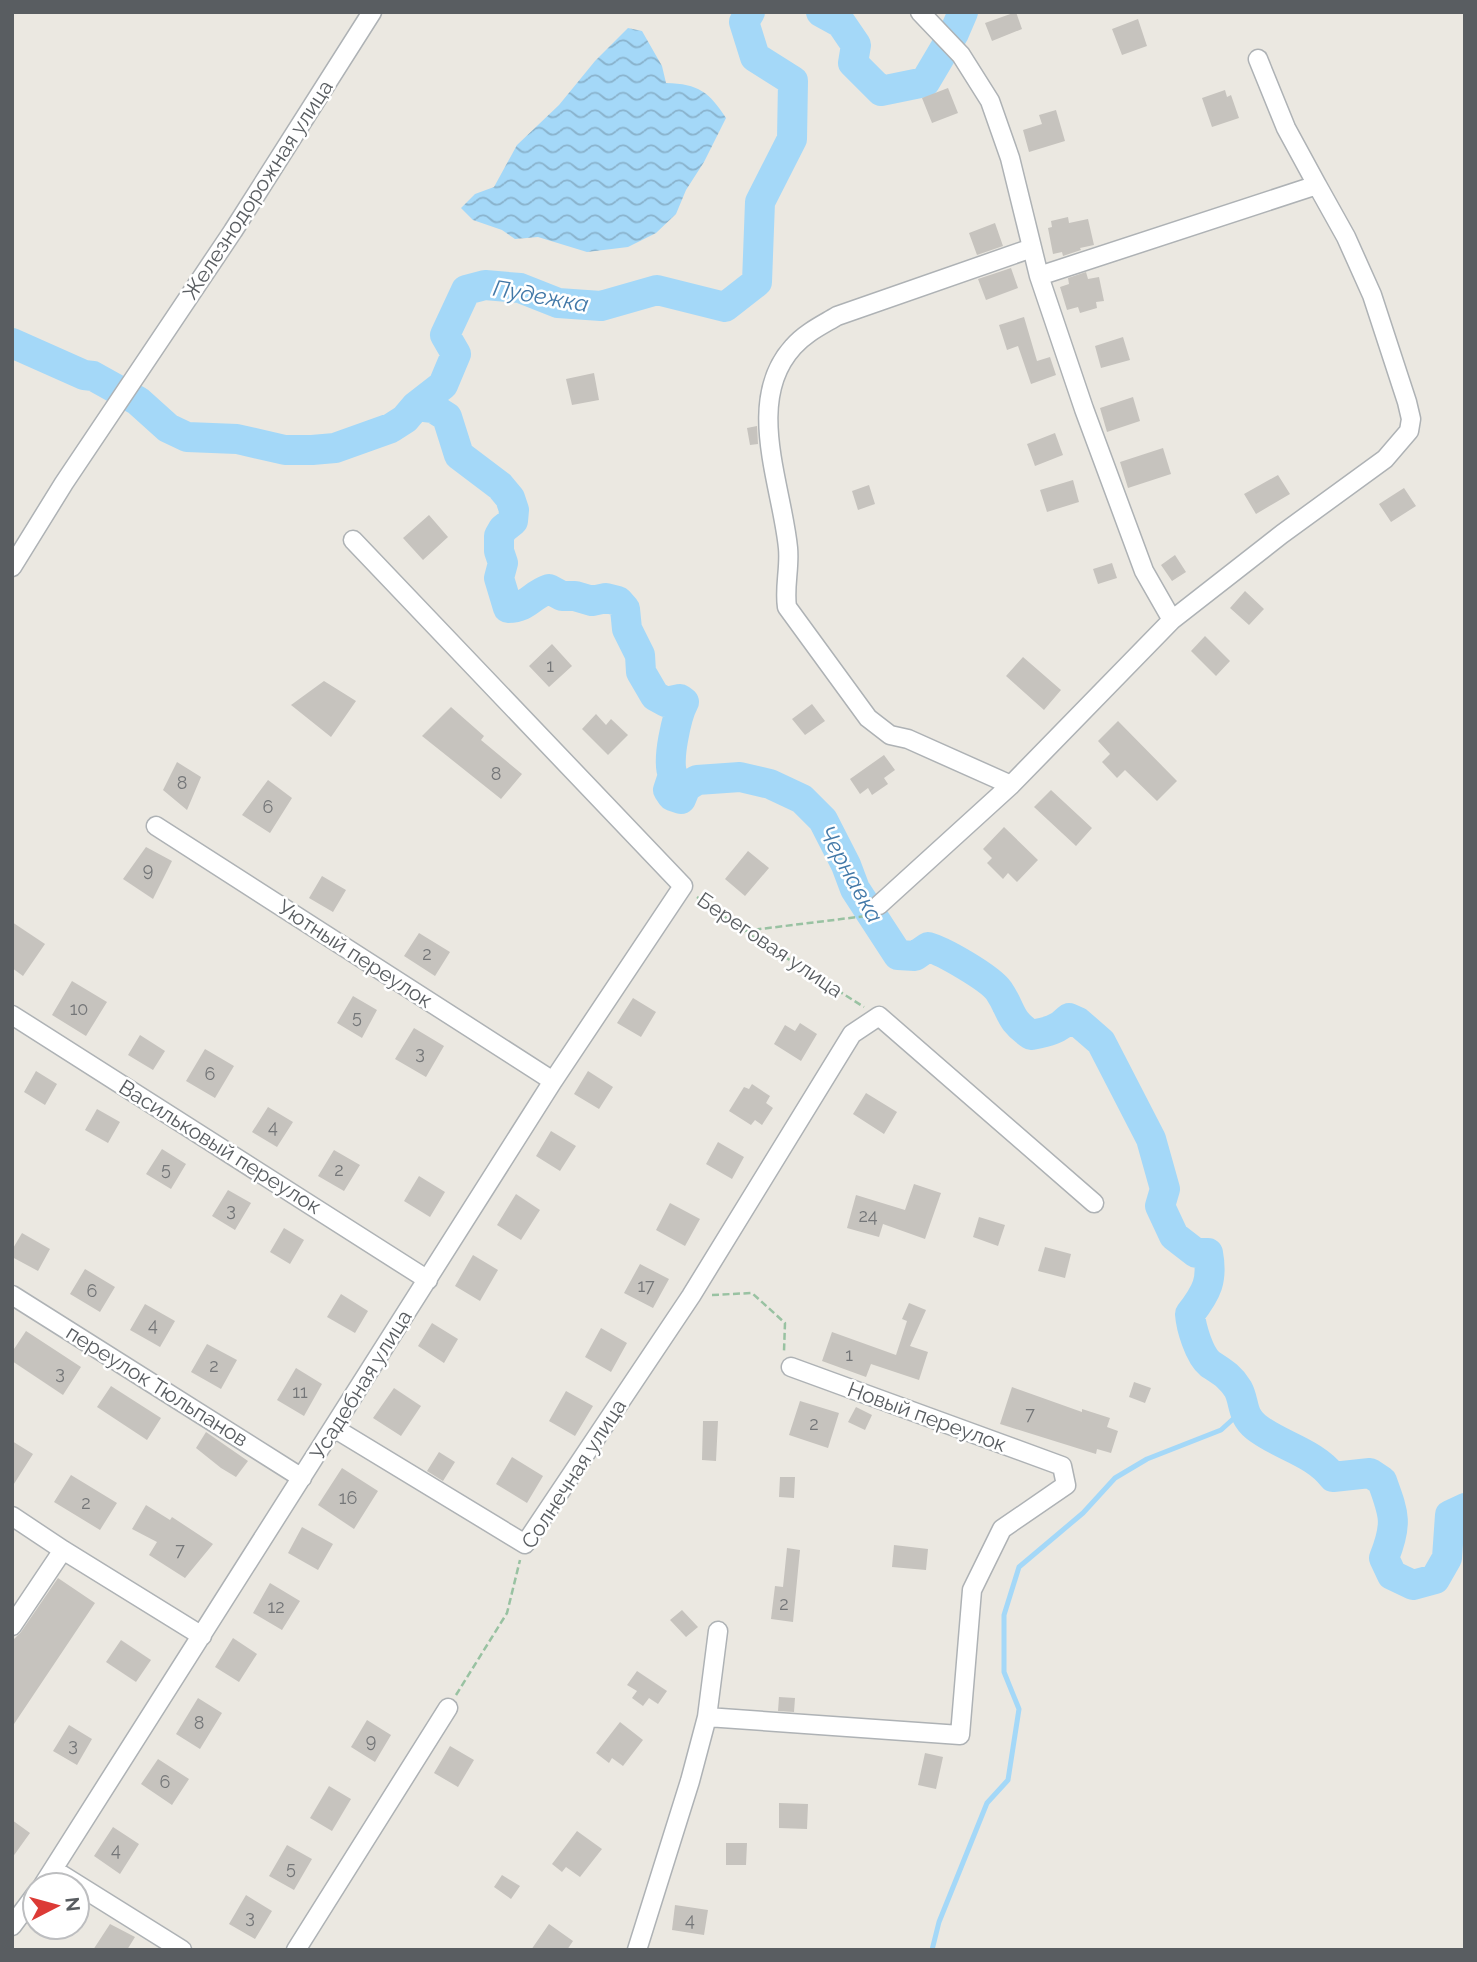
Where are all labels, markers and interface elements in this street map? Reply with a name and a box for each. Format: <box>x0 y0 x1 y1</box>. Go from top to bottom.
street label: Железнодорожная улица <box>177 75 338 304</box>
water label: Пудежка <box>491 274 591 317</box>
house number: 1 <box>546 655 554 676</box>
house number: 8 <box>491 763 501 784</box>
house number: 8 <box>177 772 187 793</box>
house number: 6 <box>263 796 274 817</box>
water label: Чернавка <box>814 821 889 927</box>
house number: 9 <box>143 859 153 880</box>
street label: Береговая улица <box>693 887 848 1002</box>
street label: Уютный переулок <box>273 894 437 1013</box>
house number: 2 <box>422 943 432 964</box>
house number: 10 <box>70 998 88 1019</box>
house number: 5 <box>352 1006 362 1027</box>
house number: 3 <box>415 1042 425 1063</box>
house number: 6 <box>205 1063 216 1084</box>
street label: Васильковый переулок <box>115 1074 326 1219</box>
house number: 4 <box>268 1116 278 1137</box>
house number: 5 <box>161 1158 171 1179</box>
house number: 2 <box>334 1159 344 1180</box>
house number: 3 <box>226 1199 236 1220</box>
house number: 24 <box>858 1205 878 1226</box>
house number: 17 <box>637 1275 655 1296</box>
house number: 6 <box>87 1280 98 1301</box>
street label: Усадебная улица <box>304 1305 417 1464</box>
house number: 4 <box>148 1314 158 1335</box>
street label: переулок Тюльпанов <box>62 1319 253 1452</box>
house number: 1 <box>845 1344 853 1365</box>
house number: 2 <box>209 1355 219 1376</box>
house number: 3 <box>55 1362 65 1383</box>
street label: Новый переулок <box>844 1376 1010 1457</box>
house number: 11 <box>292 1381 308 1402</box>
street label: Солнечная улица <box>516 1394 631 1553</box>
house number: 7 <box>1025 1403 1035 1424</box>
house number: 2 <box>809 1413 819 1434</box>
house number: 16 <box>339 1487 357 1508</box>
house number: 2 <box>81 1492 91 1513</box>
house number: 7 <box>175 1539 185 1560</box>
house number: 2 <box>779 1593 789 1614</box>
house number: 12 <box>267 1596 285 1617</box>
house number: 8 <box>194 1712 204 1733</box>
house number: 9 <box>366 1730 376 1751</box>
house number: 3 <box>68 1734 78 1755</box>
house number: 6 <box>160 1771 171 1792</box>
house number: 4 <box>111 1839 121 1860</box>
house number: 5 <box>286 1857 296 1878</box>
north arrow <box>21 1871 91 1941</box>
text: N <box>61 1896 85 1913</box>
house number: 3 <box>245 1906 255 1927</box>
house number: 4 <box>685 1909 695 1930</box>

